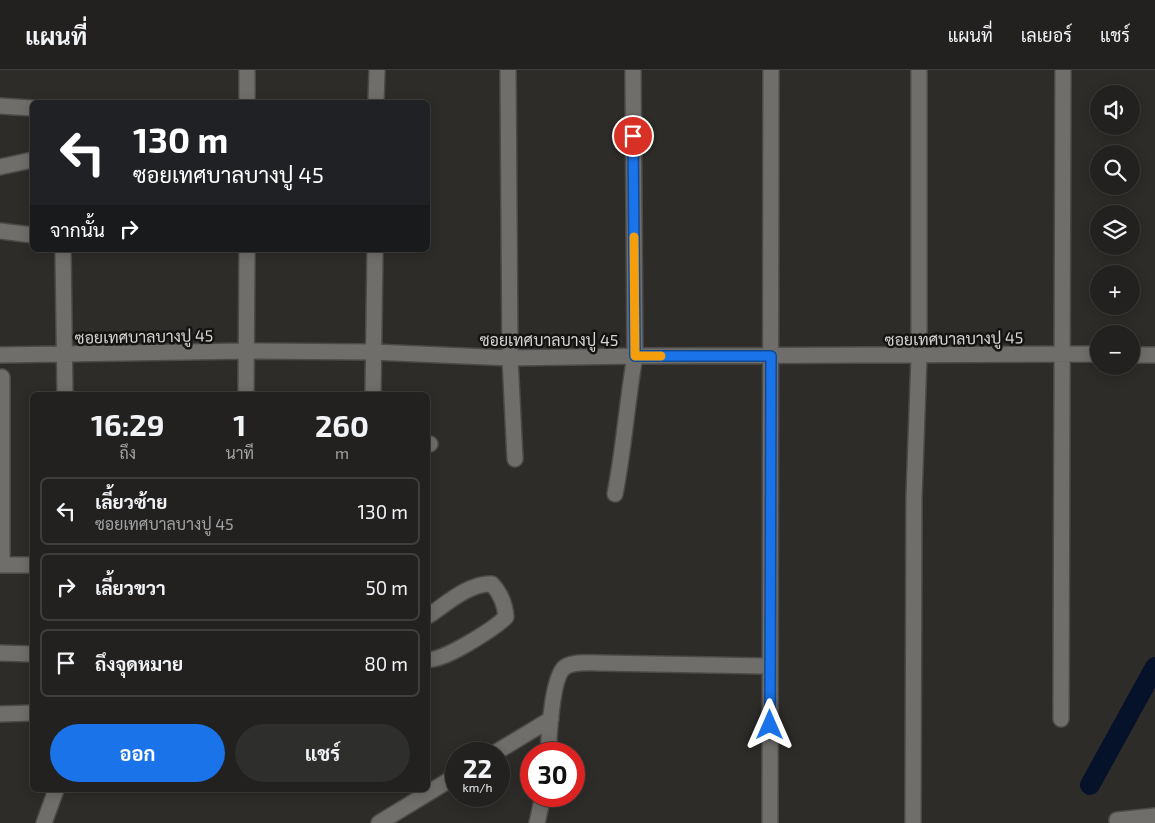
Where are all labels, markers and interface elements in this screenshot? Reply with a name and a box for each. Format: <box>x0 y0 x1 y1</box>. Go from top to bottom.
text: แผนที่ <box>25 21 87 50</box>
text: แผนที่ <box>948 24 993 46</box>
text: เลเยอร์ <box>1021 24 1072 46</box>
text: แชร์ <box>1100 24 1130 46</box>
map controls <box>1090 85 1140 375</box>
button: sound <box>1090 85 1140 135</box>
pin <box>612 115 654 157</box>
text: 130 m <box>133 118 228 160</box>
icon: left <box>50 120 115 185</box>
icon: arrive <box>619 122 647 150</box>
button: search <box>1090 145 1140 195</box>
text: ซอยเทศบาลบางปู 45 <box>133 161 324 187</box>
button: layers <box>1090 205 1140 255</box>
icon: right <box>115 215 143 243</box>
text: จากนั้น <box>50 218 105 241</box>
button: + <box>1090 265 1140 315</box>
street label: ซอยเทศบาลบางปู 45 <box>75 325 214 350</box>
button: − <box>1090 325 1140 375</box>
street label: ซอยเทศบาลบางปู 45 <box>885 327 1024 352</box>
street label: ซอยเทศบาลบางปู 45 <box>480 330 618 352</box>
text: 16:29 <box>91 406 164 442</box>
text: 1 <box>233 406 246 442</box>
text: 260 <box>315 407 369 443</box>
text: ถึง <box>119 443 136 462</box>
text: นาที <box>225 443 254 462</box>
text: m <box>335 443 349 462</box>
text: เลี้ยวซ้าย <box>95 490 167 513</box>
icon: left <box>52 497 80 525</box>
text: 130 m <box>358 500 408 523</box>
text: ซอยเทศบาลบางปู 45 <box>95 514 234 533</box>
icon: right <box>52 573 80 601</box>
text: เลี้ยวขวา <box>95 576 166 599</box>
text: 50 m <box>365 576 408 599</box>
icon: arrive <box>52 649 80 677</box>
text: ถึงจุดหมาย <box>95 652 183 675</box>
text: 80 m <box>364 652 408 675</box>
position arrow <box>743 698 795 750</box>
button: ออก <box>50 724 225 782</box>
button: แชร์ <box>235 724 410 782</box>
speed limit sign: 30 <box>520 742 585 807</box>
text: 22 <box>463 753 492 783</box>
text: km/h <box>463 780 492 794</box>

